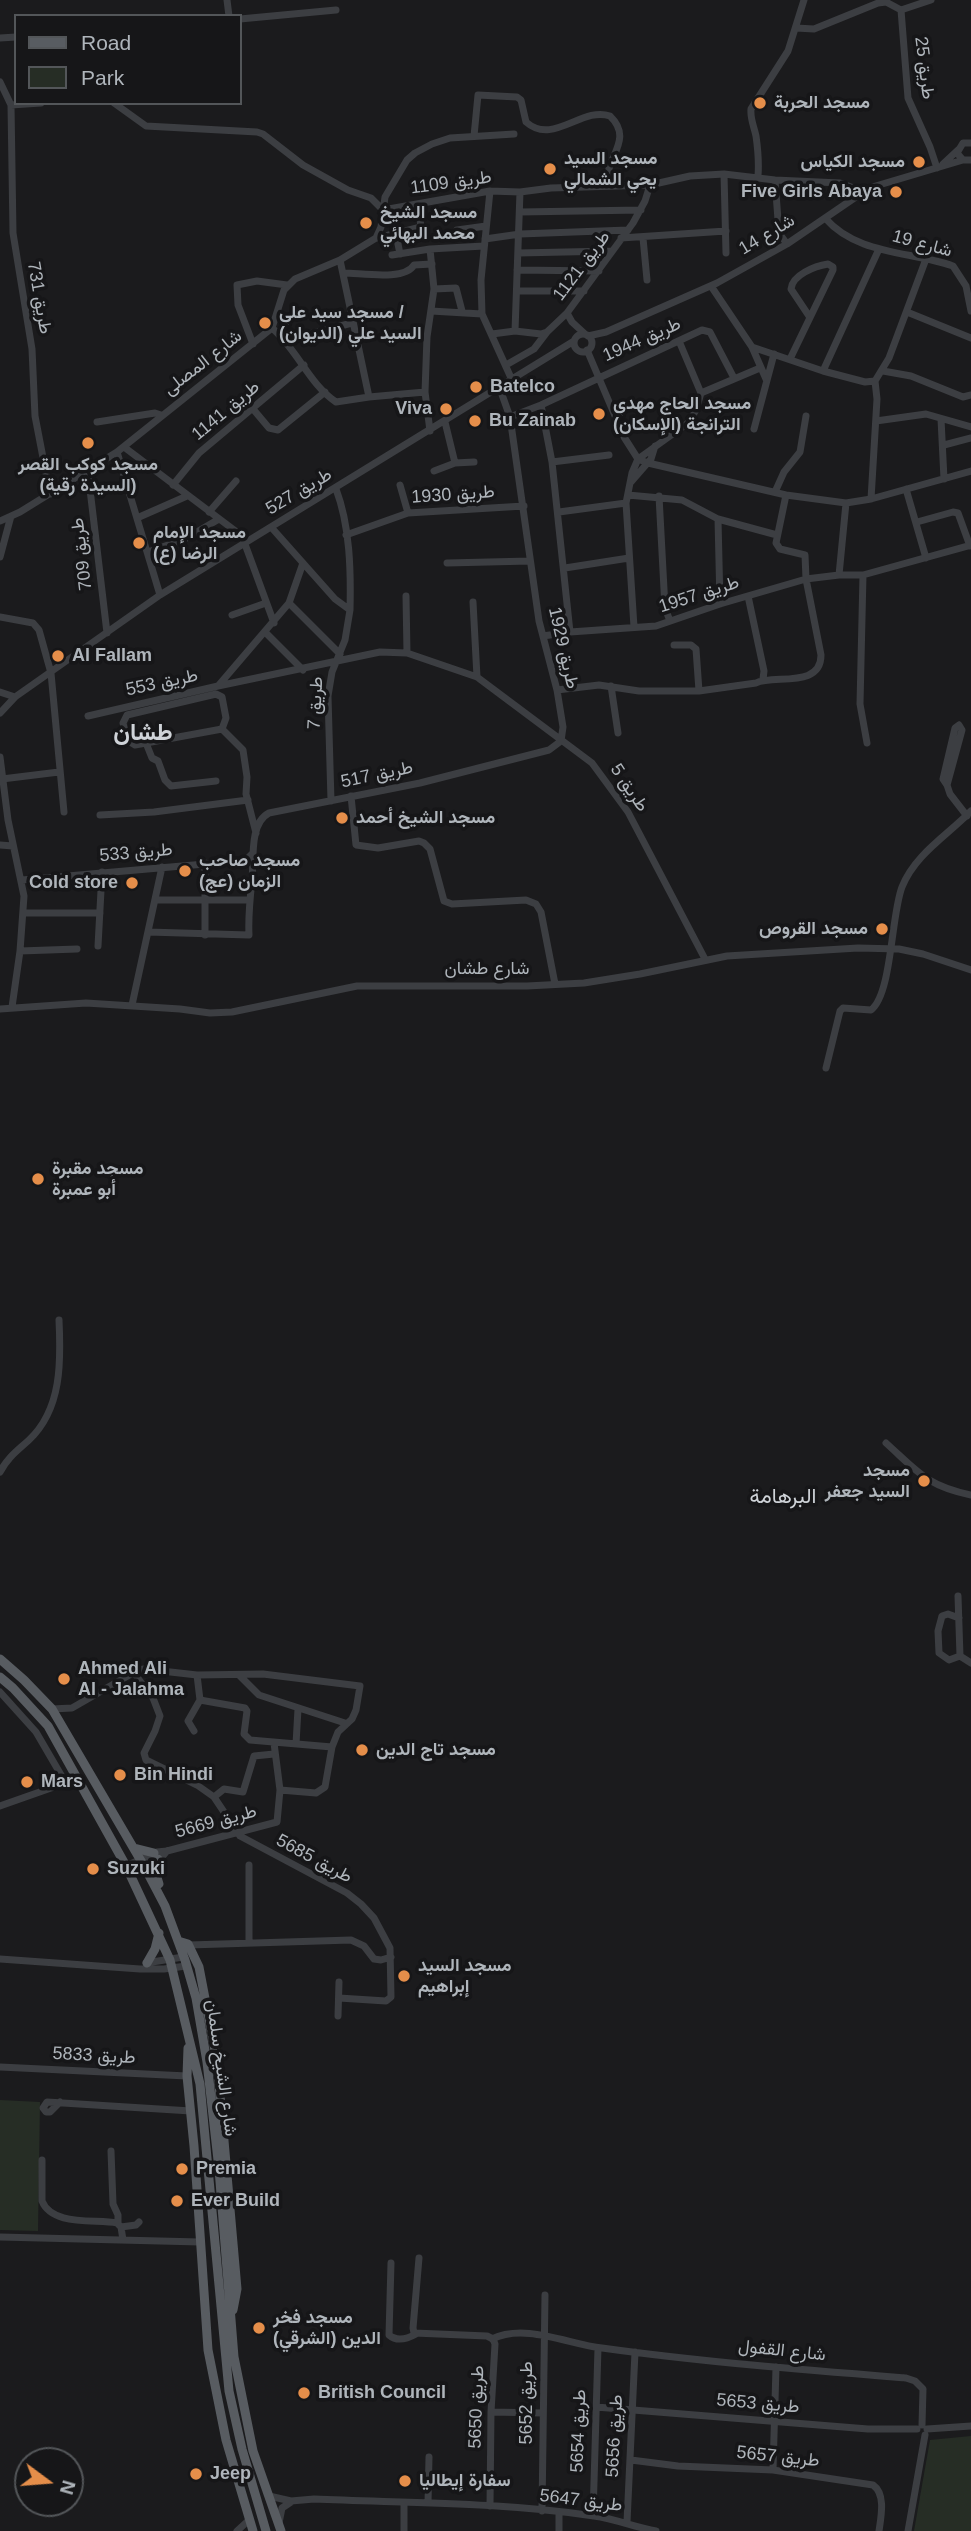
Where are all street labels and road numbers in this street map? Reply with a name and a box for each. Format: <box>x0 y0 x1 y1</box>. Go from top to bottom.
street label: طريق 25 <box>909 35 939 101</box>
street label: طريق 1109 <box>409 167 493 199</box>
street label: شارع 14 <box>735 210 799 260</box>
street label: شارع 19 <box>890 226 954 262</box>
street label: طريق 1121 <box>549 227 615 305</box>
street label: طريق 731 <box>22 260 56 336</box>
street label: طريق 1944 <box>600 313 684 367</box>
street label: شارع المصلى <box>159 326 247 400</box>
street label: طريق 1141 <box>188 376 264 446</box>
street label: طريق 527 <box>262 464 336 520</box>
street label: طريق 1930 <box>411 481 495 509</box>
street label: طريق 709 <box>67 516 97 592</box>
street label: طريق 1957 <box>656 572 742 618</box>
street label: طريق 1929 <box>543 605 583 691</box>
street label: طريق 553 <box>124 665 200 701</box>
street label: طريق 7 <box>304 676 328 730</box>
street label: طريق 517 <box>339 757 415 793</box>
street label: طريق 5 <box>605 760 653 816</box>
street label: طريق 533 <box>99 839 173 867</box>
street label: شارع طشان <box>444 958 530 980</box>
street label: طريق 5669 <box>173 1801 259 1843</box>
street label: طريق 5685 <box>272 1830 356 1888</box>
street label: شارع الشيخ سلمان <box>201 1998 241 2138</box>
street label: طريق 5833 <box>52 2043 136 2069</box>
street label: شارع القفول <box>737 2336 827 2366</box>
street label: طريق 5652 <box>516 2361 538 2445</box>
street label: طريق 5650 <box>465 2365 489 2449</box>
street label: طريق 5654 <box>567 2389 591 2473</box>
street label: طريق 5653 <box>716 2390 800 2418</box>
street label: طريق 5656 <box>602 2394 628 2478</box>
street label: طريق 5657 <box>735 2442 821 2472</box>
street label: طريق 5647 <box>538 2485 624 2517</box>

